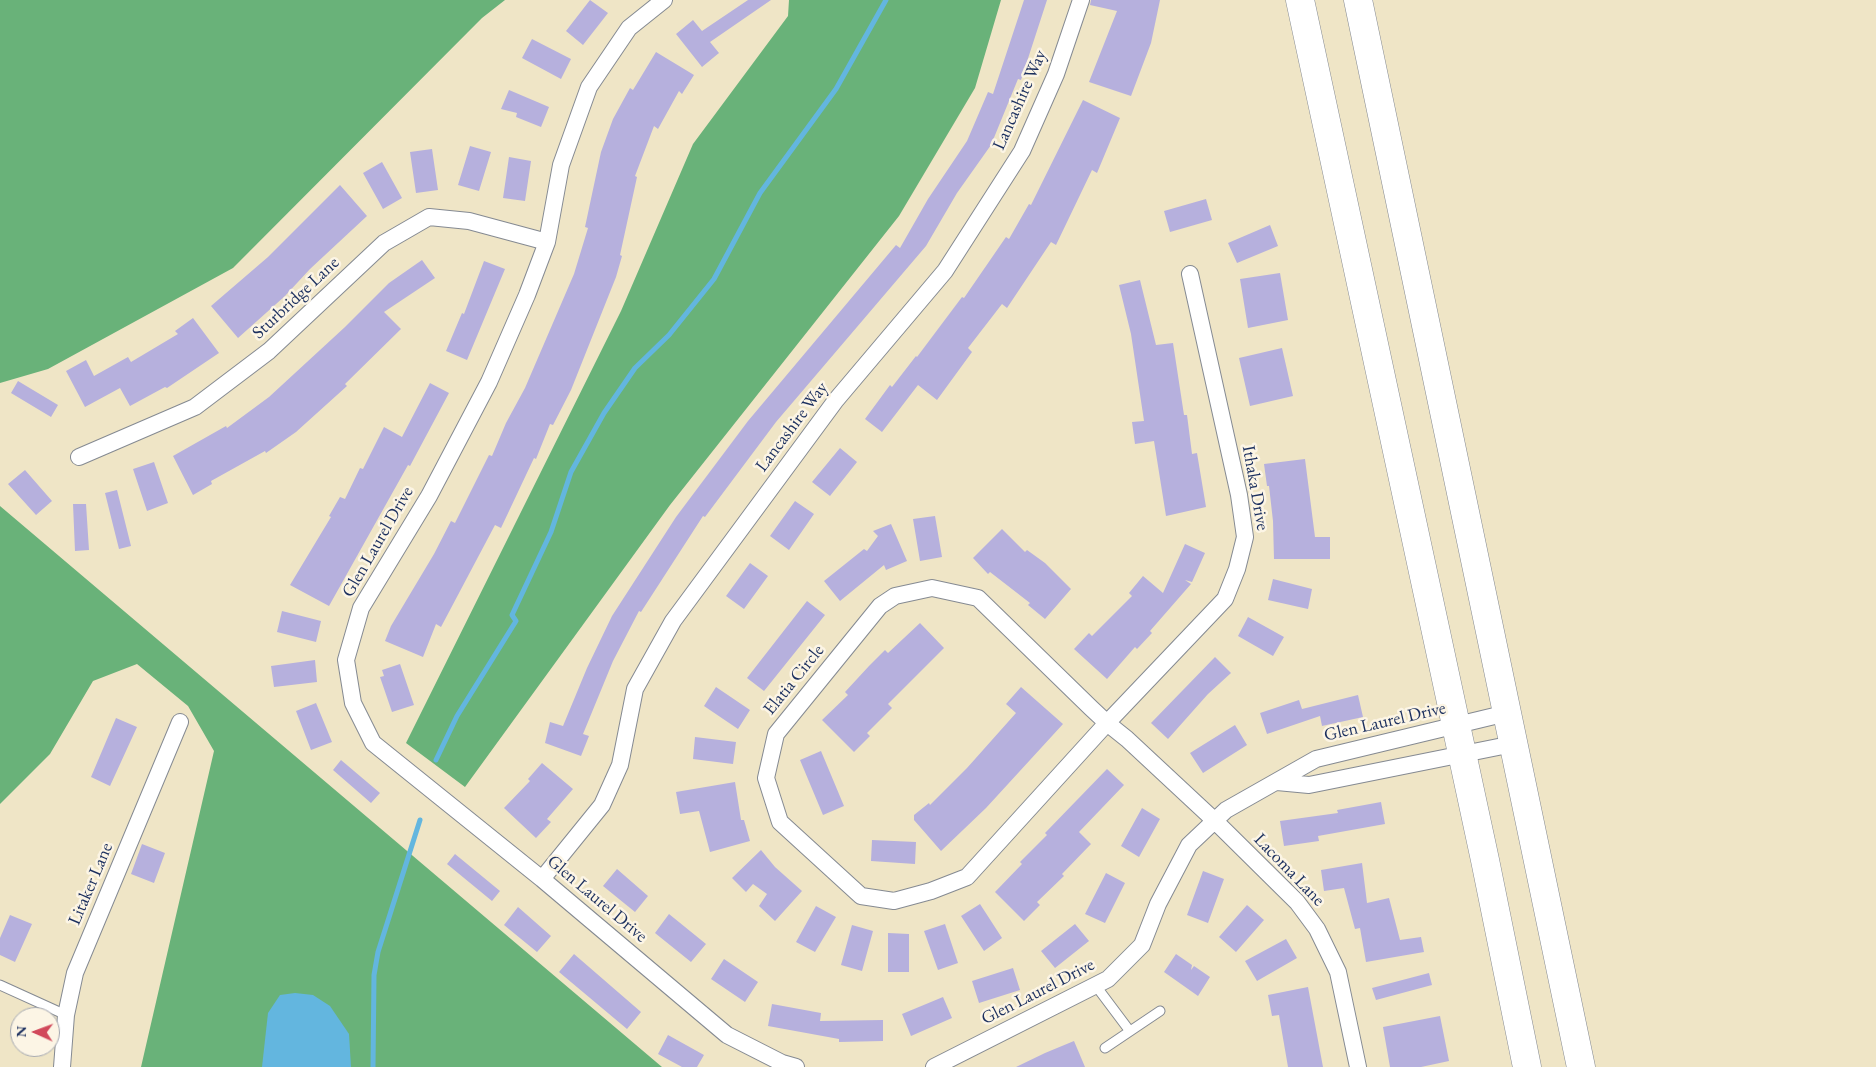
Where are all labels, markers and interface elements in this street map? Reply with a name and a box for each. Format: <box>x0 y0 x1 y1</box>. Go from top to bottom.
street label: Lancashire Way <box>988 47 1052 153</box>
street label: Sturbridge Lane <box>248 252 344 344</box>
street label: Lancashire Way <box>751 378 833 476</box>
street label: Ithaka Drive <box>1237 444 1273 532</box>
street label: Glen Laurel Drive <box>338 483 418 601</box>
street label: Elatia Circle <box>759 640 829 720</box>
street label: Glen Laurel Drive <box>1322 698 1448 746</box>
street label: Lacoma Lane <box>1249 829 1329 911</box>
street label: Litaker Lane <box>64 840 118 928</box>
street label: Glen Laurel Drive <box>543 851 651 947</box>
street label: Glen Laurel Drive <box>978 954 1098 1030</box>
north arrow <box>10 1007 60 1057</box>
text: N <box>12 1026 30 1037</box>

